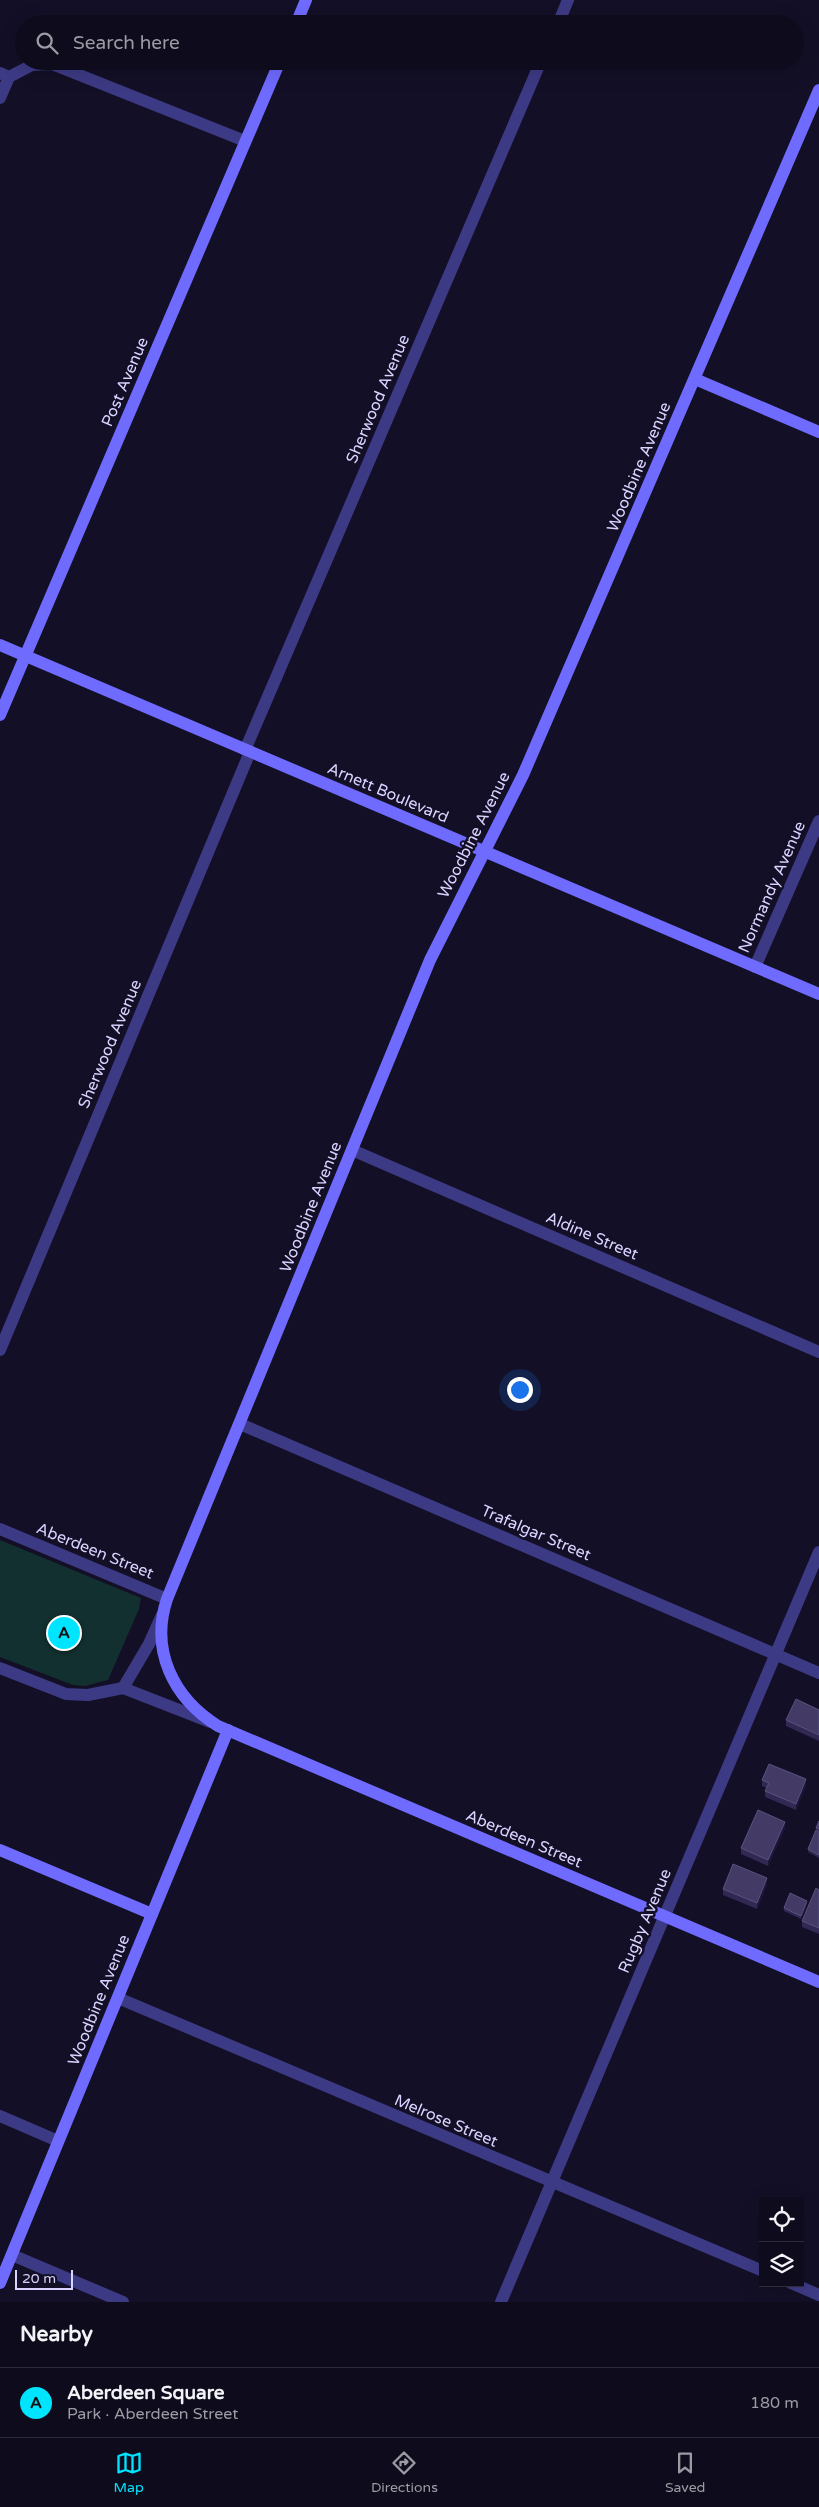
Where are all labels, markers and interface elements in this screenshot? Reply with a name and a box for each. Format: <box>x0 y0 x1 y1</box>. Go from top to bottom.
search box <box>15 15 804 70</box>
icon: search <box>33 29 61 57</box>
text: Search here <box>73 32 180 54</box>
street label: Sherwood Avenue <box>342 331 414 467</box>
street label: Post Avenue <box>97 334 153 430</box>
street label: Woodbine Avenue <box>603 399 675 535</box>
street label: Arnett Boulevard <box>324 758 452 828</box>
street label: Woodbine Avenue <box>433 768 515 902</box>
street label: Normandy Avenue <box>734 818 810 956</box>
street label: Sherwood Avenue <box>74 976 146 1112</box>
street label: Woodbine Avenue <box>276 1139 346 1275</box>
street label: Aldine Street <box>543 1208 641 1264</box>
your location <box>507 1377 533 1403</box>
street label: Trafalgar Street <box>478 1501 594 1565</box>
street label: Aberdeen Street <box>33 1518 157 1584</box>
pin: A <box>48 1614 80 1652</box>
street label: Aberdeen Street <box>463 1805 585 1873</box>
street label: Rugby Avenue <box>614 1866 676 1976</box>
street label: Woodbine Avenue <box>64 1932 134 2068</box>
street label: Melrose Street <box>391 2090 501 2152</box>
map controls <box>759 2197 804 2287</box>
button: locate <box>759 2197 804 2242</box>
button: layers <box>759 2242 804 2287</box>
scale bar <box>15 2267 72 2290</box>
text: 20 m <box>22 2270 56 2287</box>
text: Nearby <box>20 2322 93 2347</box>
text: Aberdeen Square <box>67 2382 225 2404</box>
text: A <box>30 2393 42 2413</box>
text: 180 m <box>750 2393 799 2413</box>
text: Park · Aberdeen Street <box>67 2404 238 2424</box>
tab: Map <box>114 2449 144 2496</box>
tab: Directions <box>371 2449 438 2496</box>
tab: Saved <box>665 2449 705 2496</box>

